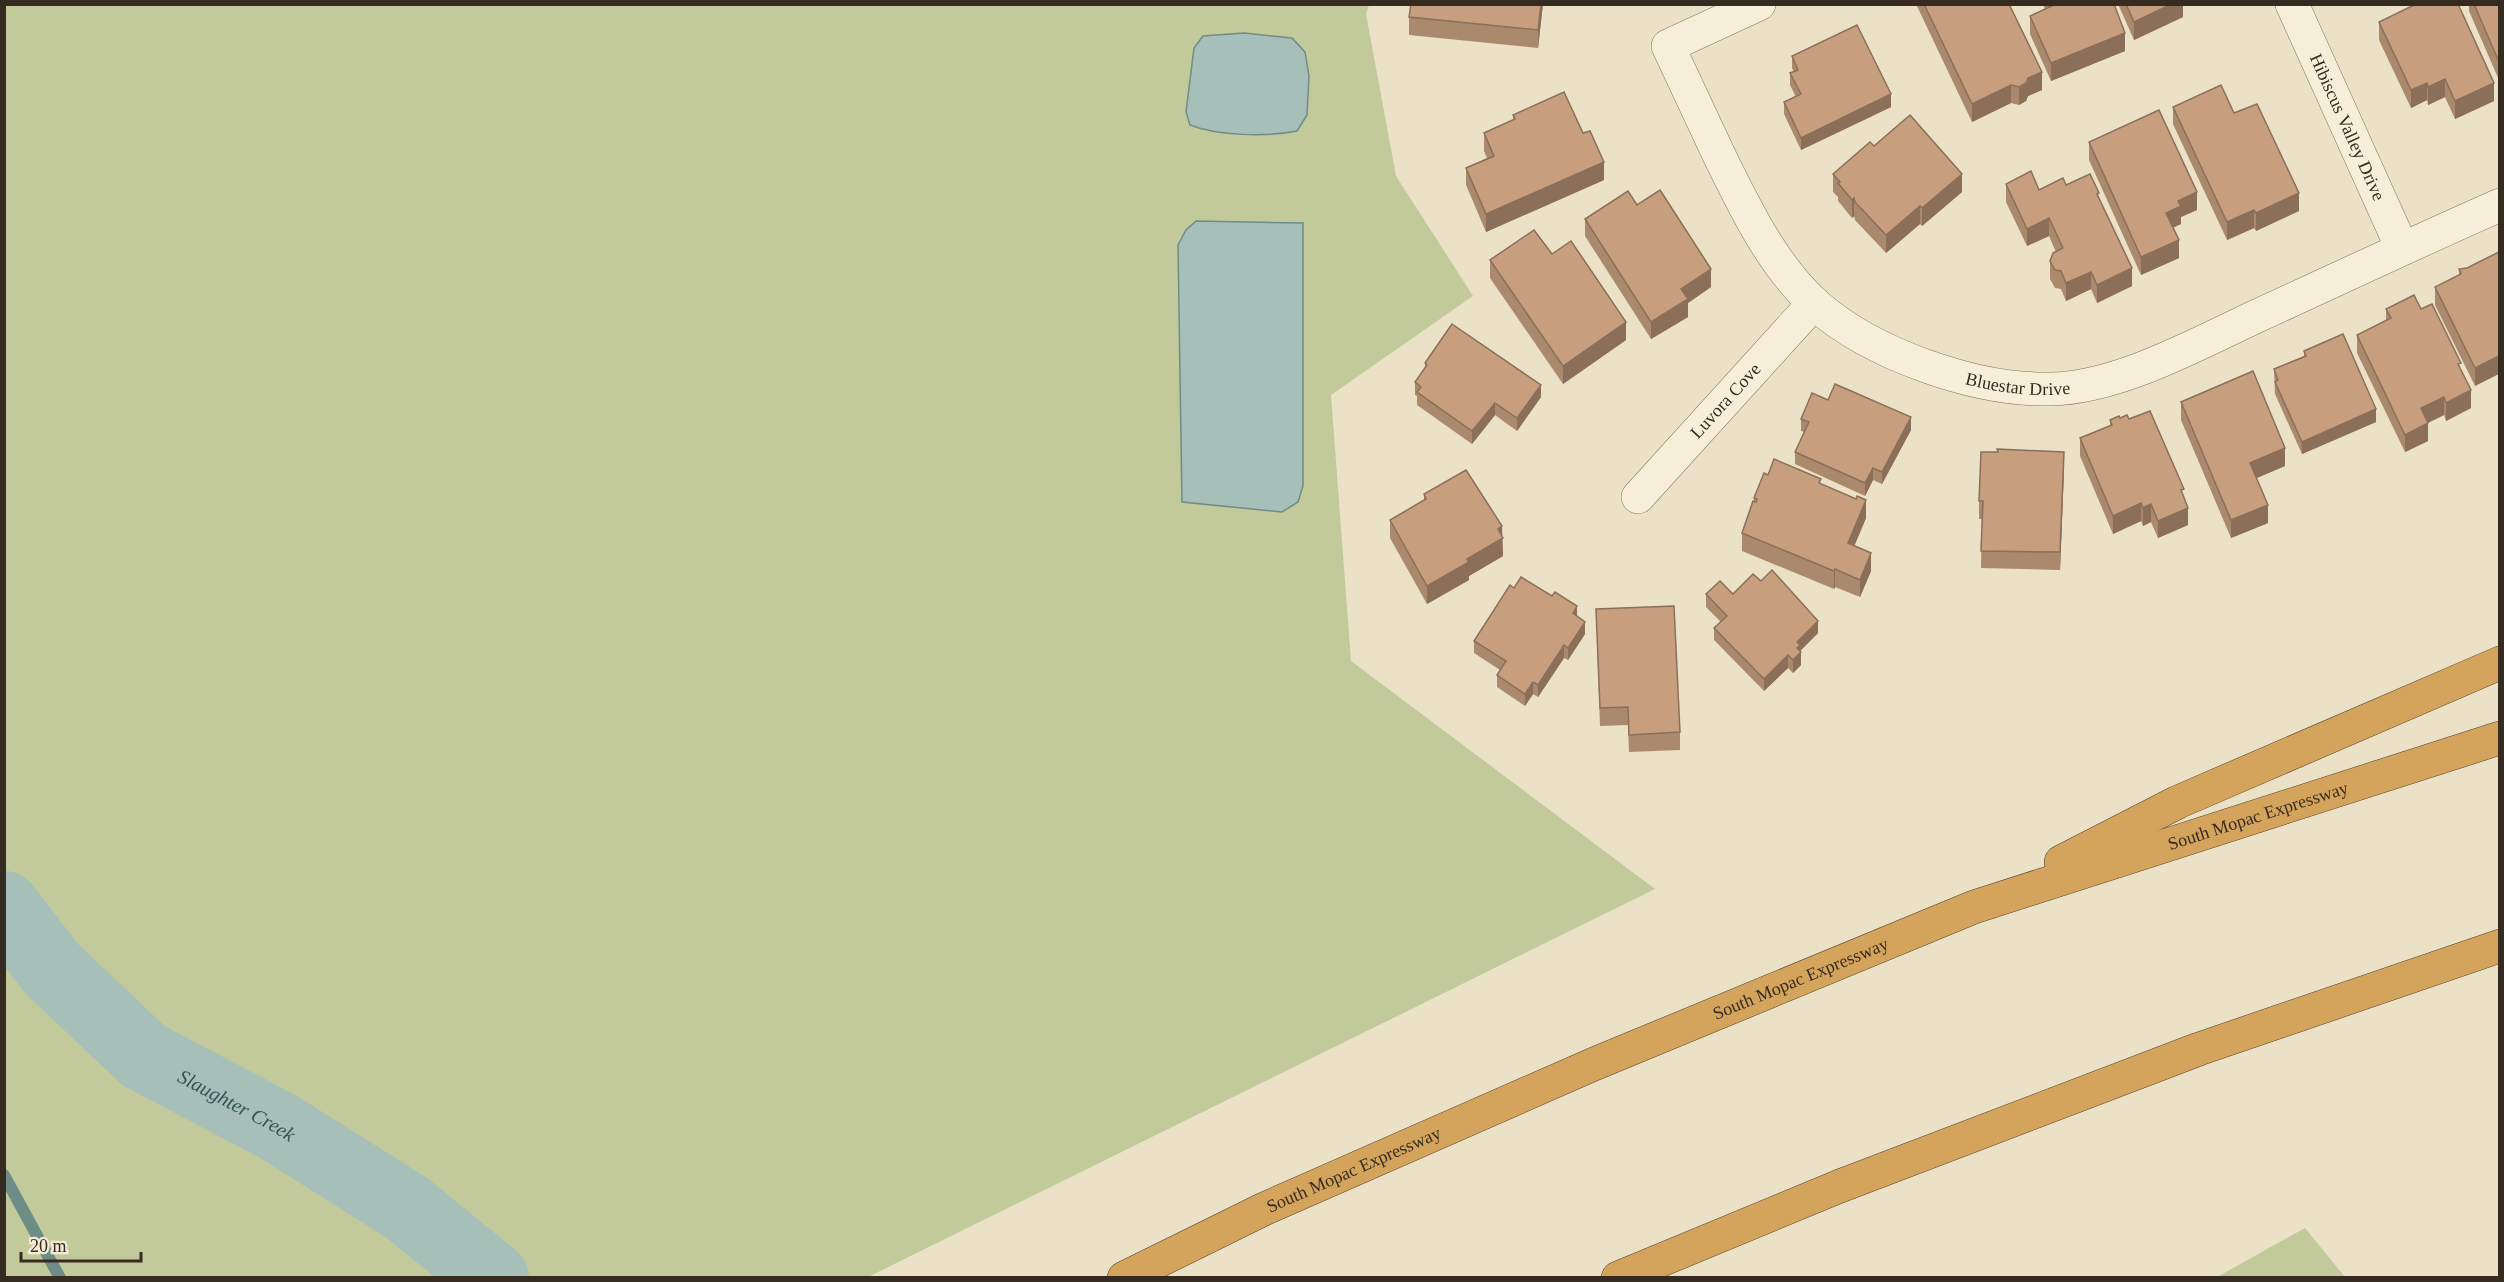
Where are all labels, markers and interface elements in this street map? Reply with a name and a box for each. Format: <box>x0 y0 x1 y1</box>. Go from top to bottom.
street label: Hibiscus Valley Drive <box>2306 51 2389 204</box>
street label: Luvora Cove <box>1686 359 1765 442</box>
street label: Bluestar Drive <box>1963 368 2071 399</box>
street label: South Mopac Expressway <box>2165 777 2351 854</box>
street label: South Mopac Expressway <box>1710 934 1891 1024</box>
water label: Slaughter Creek <box>174 1065 300 1146</box>
street label: South Mopac Expressway <box>1264 1123 1444 1217</box>
scale bar <box>21 1225 141 1263</box>
text: 20 m <box>30 1236 67 1256</box>

